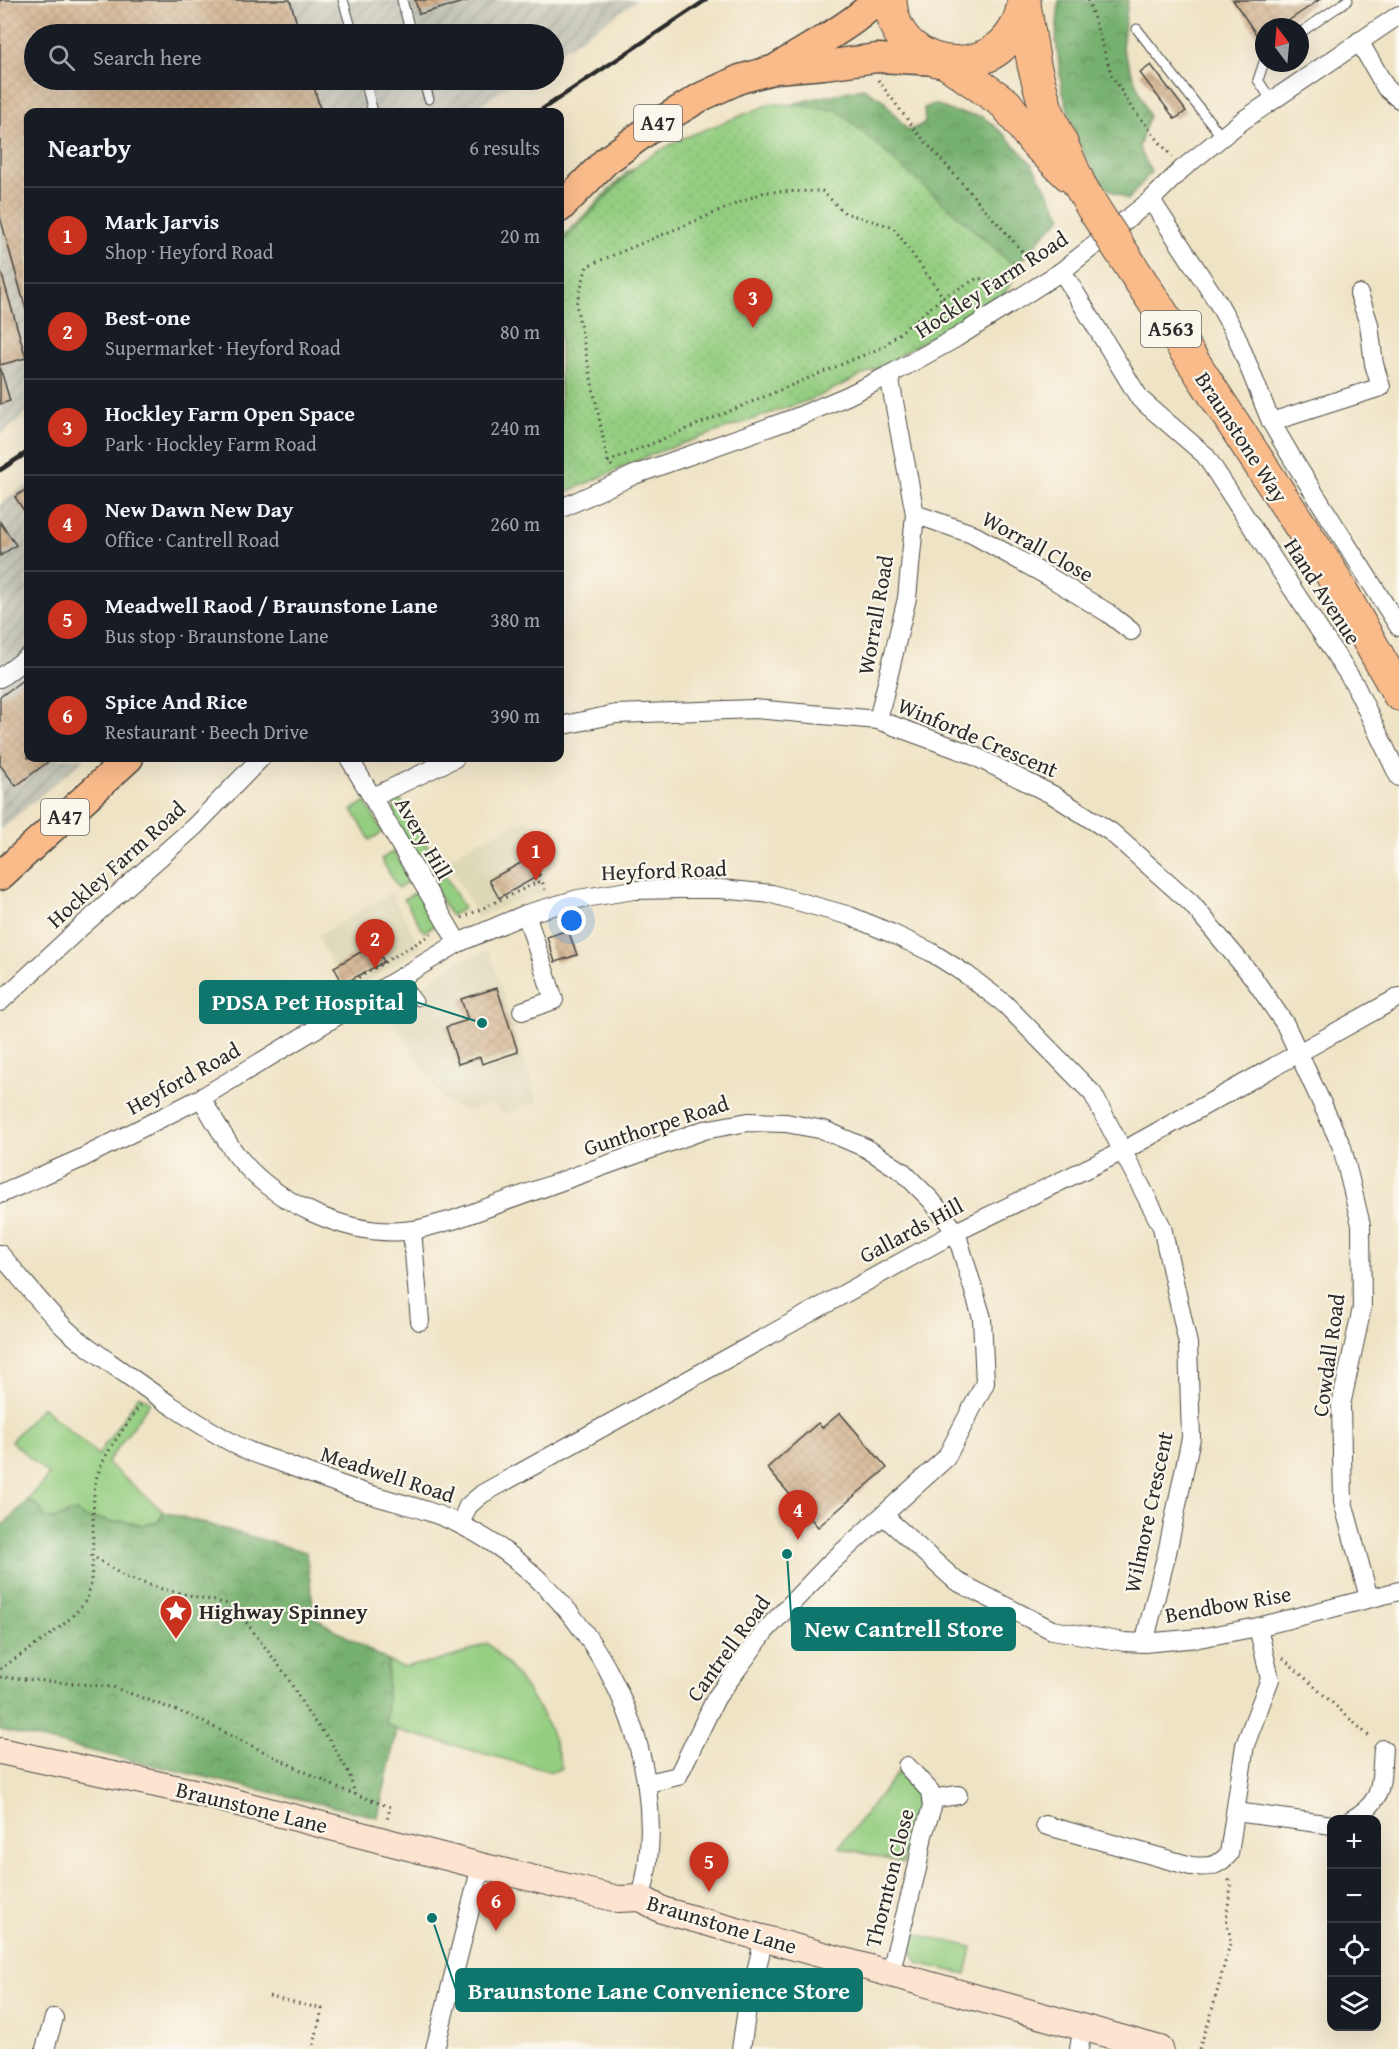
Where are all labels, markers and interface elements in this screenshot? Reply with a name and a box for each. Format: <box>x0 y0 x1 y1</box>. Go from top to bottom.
north arrow <box>1255 18 1309 72</box>
search box <box>24 24 564 90</box>
icon: search <box>45 41 78 74</box>
text: Search here <box>93 41 202 73</box>
road number: A47 <box>634 105 682 141</box>
text: Nearby <box>48 128 131 167</box>
text: 6 results <box>469 133 540 162</box>
text: Mark Jarvis <box>105 205 219 237</box>
text: 1 <box>62 221 73 250</box>
text: 20 m <box>500 221 540 250</box>
street label: Hockley Farm Road <box>908 222 1074 346</box>
text: Shop · Heyford Road <box>105 237 273 266</box>
pin: 3 <box>734 278 772 328</box>
text: Best-one <box>105 301 191 333</box>
road number: A563 <box>1141 311 1201 347</box>
text: 2 <box>62 317 73 346</box>
text: 80 m <box>500 317 540 346</box>
text: Supermarket · Heyford Road <box>105 333 341 362</box>
street label: Braunstone Way <box>1188 365 1296 509</box>
text: Hockley Farm Open Space <box>105 397 355 429</box>
text: 3 <box>62 413 73 442</box>
text: 240 m <box>490 413 540 442</box>
text: Park · Hockley Farm Road <box>105 429 317 458</box>
text: New Dawn New Day <box>105 493 293 525</box>
street label: Worrall Close <box>976 502 1100 590</box>
text: 4 <box>62 509 73 538</box>
text: 260 m <box>490 509 540 538</box>
text: Office · Cantrell Road <box>105 525 279 554</box>
street label: Hand Avenue <box>1276 531 1370 651</box>
street label: Worrall Road <box>849 553 901 677</box>
text: Meadwell Raod / Braunstone Lane <box>105 589 438 621</box>
text: 5 <box>62 605 73 634</box>
text: 380 m <box>490 605 540 634</box>
text: Bus stop · Braunstone Lane <box>105 621 329 650</box>
text: Spice And Rice <box>105 685 248 717</box>
street label: Winforde Crescent <box>893 689 1063 785</box>
text: 6 <box>62 701 73 730</box>
text: 390 m <box>490 701 540 730</box>
text: Restaurant · Beech Drive <box>105 717 308 746</box>
street label: Avery Hill <box>387 791 461 885</box>
street label: Hockley Farm Road <box>40 793 193 935</box>
road number: A47 <box>41 799 89 835</box>
pin: 1 <box>516 832 556 881</box>
street label: Heyford Road <box>601 852 728 888</box>
your location <box>557 906 586 935</box>
pin: 2 <box>356 920 394 969</box>
callout: PDSA Pet Hospital <box>200 981 416 1023</box>
text: PDSA Pet Hospital <box>212 984 405 1019</box>
street label: Heyford Road <box>120 1033 246 1122</box>
street label: Gunthorpe Road <box>579 1086 733 1164</box>
street label: Gallards Hill <box>853 1189 969 1271</box>
street label: Cowdall Road <box>1304 1291 1352 1419</box>
street label: Wilmore Crescent <box>1115 1428 1181 1596</box>
street label: Meadwell Road <box>317 1437 459 1511</box>
pin: 4 <box>778 1490 818 1540</box>
street label: Bendbow Rise <box>1162 1577 1294 1631</box>
street label: Cantrell Road <box>678 1588 778 1708</box>
place icon: Highway Spinney <box>158 1593 194 1640</box>
place label: Highway Spinney <box>199 1595 368 1627</box>
callout: New Cantrell Store <box>792 1608 1015 1650</box>
text: New Cantrell Store <box>804 1611 1004 1646</box>
street label: Braunstone Lane <box>173 1773 331 1841</box>
street label: Thornton Close <box>856 1805 922 1951</box>
map controls <box>1327 1815 1381 2031</box>
button: + <box>1327 1815 1381 1869</box>
pin: 5 <box>690 1842 728 1892</box>
button: − <box>1327 1869 1381 1923</box>
pin: 6 <box>476 1882 516 1931</box>
street label: Braunstone Lane <box>643 1886 801 1962</box>
button: locate <box>1327 1923 1381 1977</box>
callout: Braunstone Lane Convenience Store <box>456 1969 862 2011</box>
text: Braunstone Lane Convenience Store <box>468 1973 850 2008</box>
button: layers <box>1327 1977 1381 2031</box>

